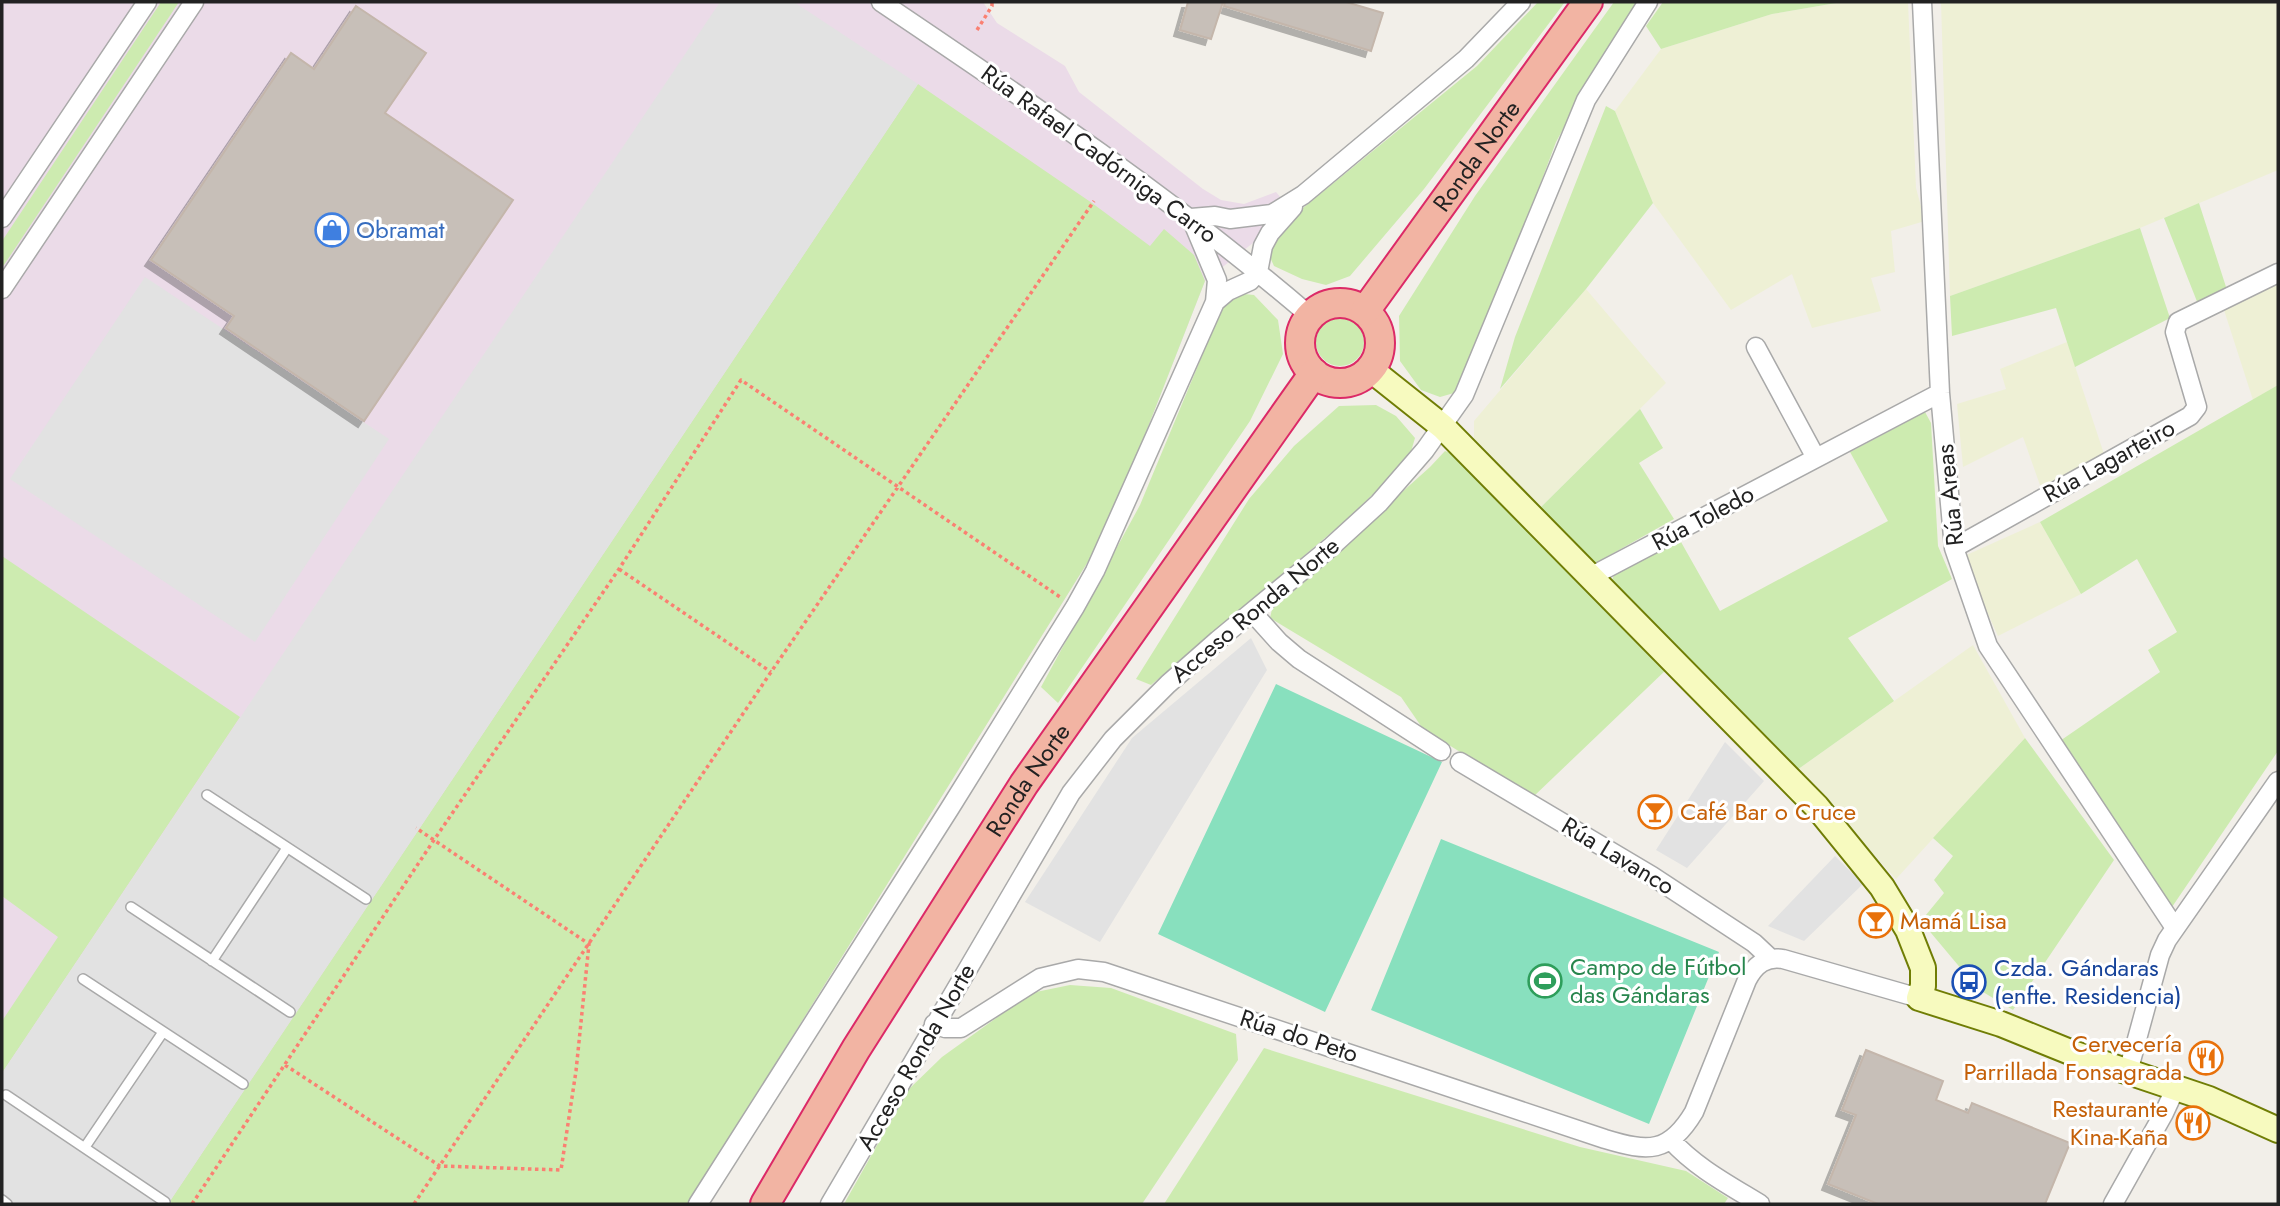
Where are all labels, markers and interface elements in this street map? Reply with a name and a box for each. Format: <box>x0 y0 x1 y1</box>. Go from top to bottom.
street label: Rúa Rafael Cadórniga Carro <box>974 56 1225 251</box>
street label: Ronda Norte <box>1424 93 1529 219</box>
shop icon: Obramat <box>313 211 351 249</box>
place label: Obramat <box>356 212 445 247</box>
street label: Rúa Lagarteiro <box>2036 410 2181 511</box>
street label: Rúa Areas <box>1927 442 1972 548</box>
street label: Rúa Toledo <box>1645 476 1760 559</box>
street label: Acceso Ronda Norte <box>1163 528 1347 691</box>
street label: Ronda Norte <box>977 716 1078 843</box>
bar icon: Café Bar o Cruce <box>1636 793 1674 831</box>
place label: Café Bar o Cruce <box>1680 794 1856 829</box>
street label: Rúa Lavanco <box>1555 808 1681 903</box>
bar icon: Mamá Lisa <box>1857 902 1895 940</box>
place label: Mamá Lisa <box>1900 903 2007 938</box>
place label: Campo de Fútbol das Gándaras <box>1570 949 1747 1012</box>
place label: Czda. Gándaras (enfte. Residencia) <box>1994 950 2182 1013</box>
street label: Acceso Ronda Norte <box>848 957 983 1157</box>
sports icon: Campo de Fútbol das Gándaras <box>1526 962 1564 1000</box>
bus stop icon: Czda. Gándaras (enfte. Residencia) <box>1950 963 1988 1001</box>
street label: Rúa do Peto <box>1236 1000 1363 1071</box>
place label: Cervecería Parrillada Fonsagrada <box>1963 1026 2182 1089</box>
restaurant icon: Cervecería Parrillada Fonsagrada <box>2187 1039 2225 1077</box>
place label: Restaurante Kina-Kaña <box>2052 1091 2168 1154</box>
restaurant icon: Restaurante Kina-Kaña <box>2174 1104 2212 1142</box>

